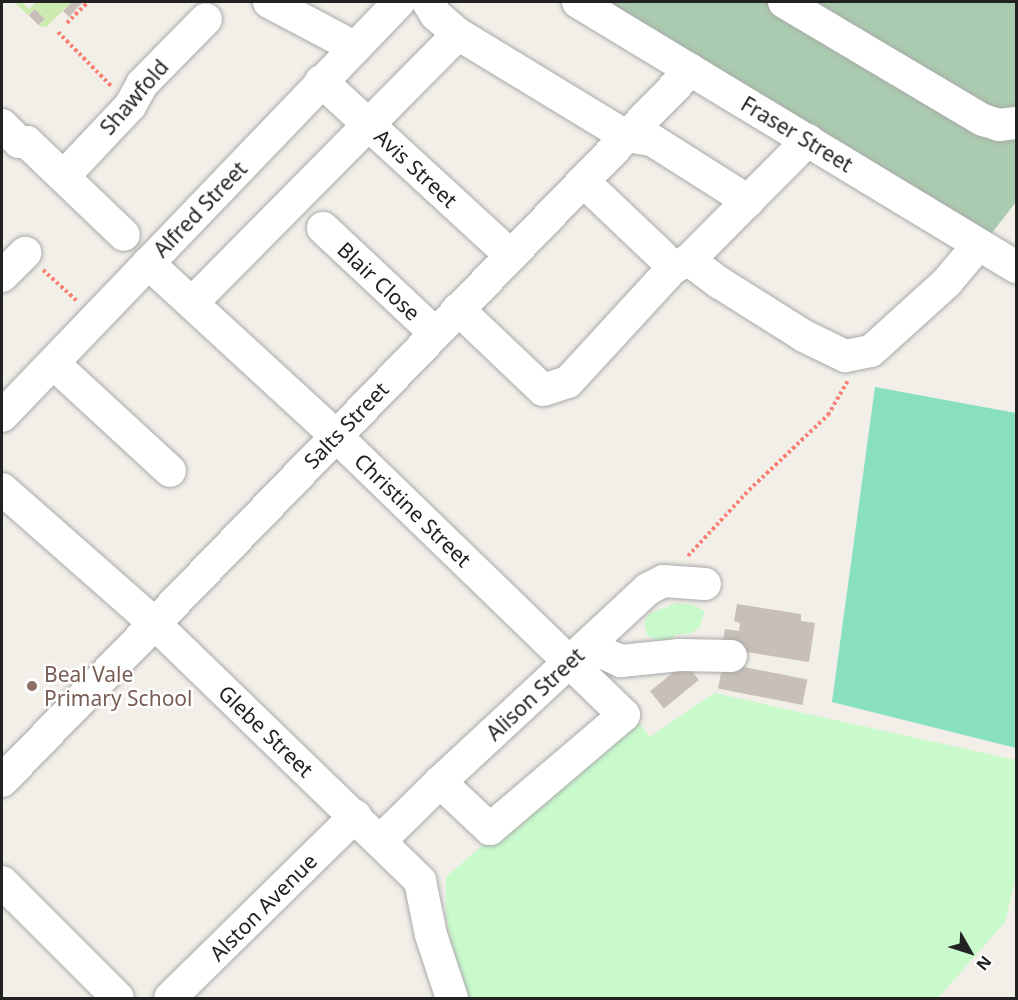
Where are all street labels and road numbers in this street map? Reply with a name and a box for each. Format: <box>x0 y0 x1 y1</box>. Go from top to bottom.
street label: Shawfold <box>95 54 173 140</box>
street label: Fraser Street <box>737 91 857 177</box>
street label: Avis Street <box>370 123 462 213</box>
street label: Alfred Street <box>148 156 252 262</box>
street label: Blair Close <box>332 236 426 326</box>
street label: Salts Street <box>299 377 393 473</box>
street label: Christine Street <box>349 448 477 572</box>
street label: Alison Street <box>481 642 589 746</box>
street label: Glebe Street <box>214 680 318 782</box>
street label: Alston Avenue <box>204 848 322 966</box>

